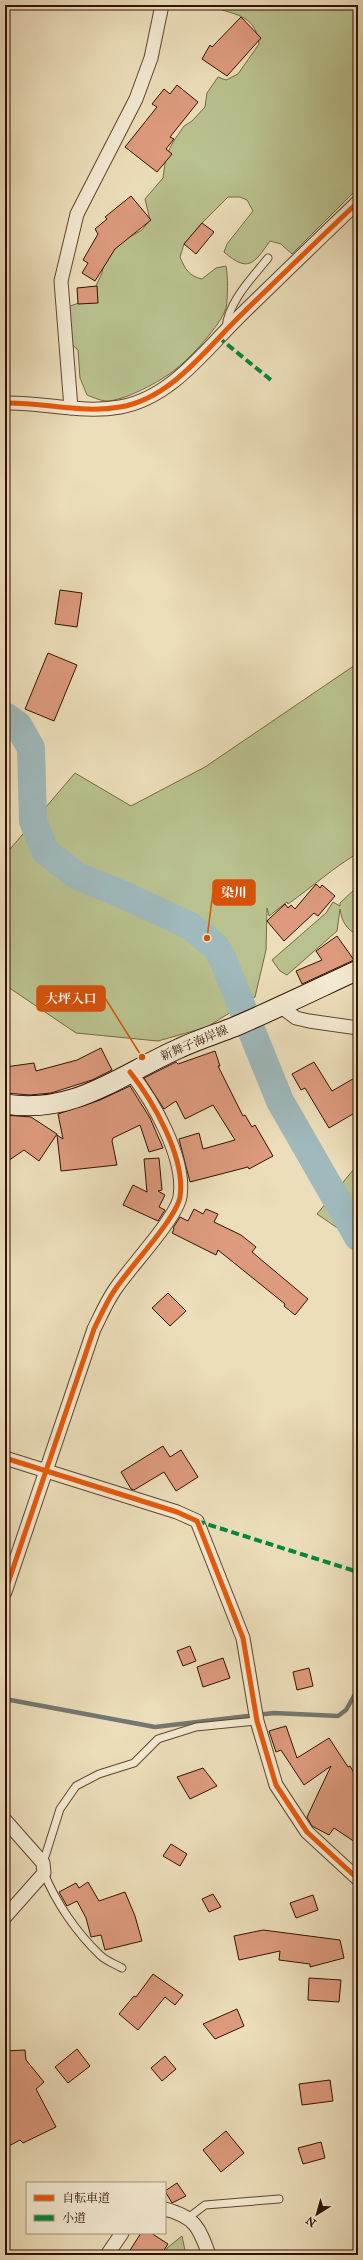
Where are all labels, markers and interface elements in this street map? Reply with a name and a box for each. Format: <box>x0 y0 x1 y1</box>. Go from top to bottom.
callout: 染川 <box>213 880 255 905</box>
text: 染川 <box>221 885 247 901</box>
callout: 大坪入口 <box>37 986 105 1011</box>
text: 大坪入口 <box>45 991 97 1007</box>
street label: 新舞子海岸線 <box>158 1022 230 1064</box>
legend <box>26 2182 166 2234</box>
text: 自転車道 <box>62 2191 110 2205</box>
north arrow <box>297 2194 337 2234</box>
text: 小道 <box>62 2211 86 2225</box>
text: N <box>303 2213 319 2230</box>

